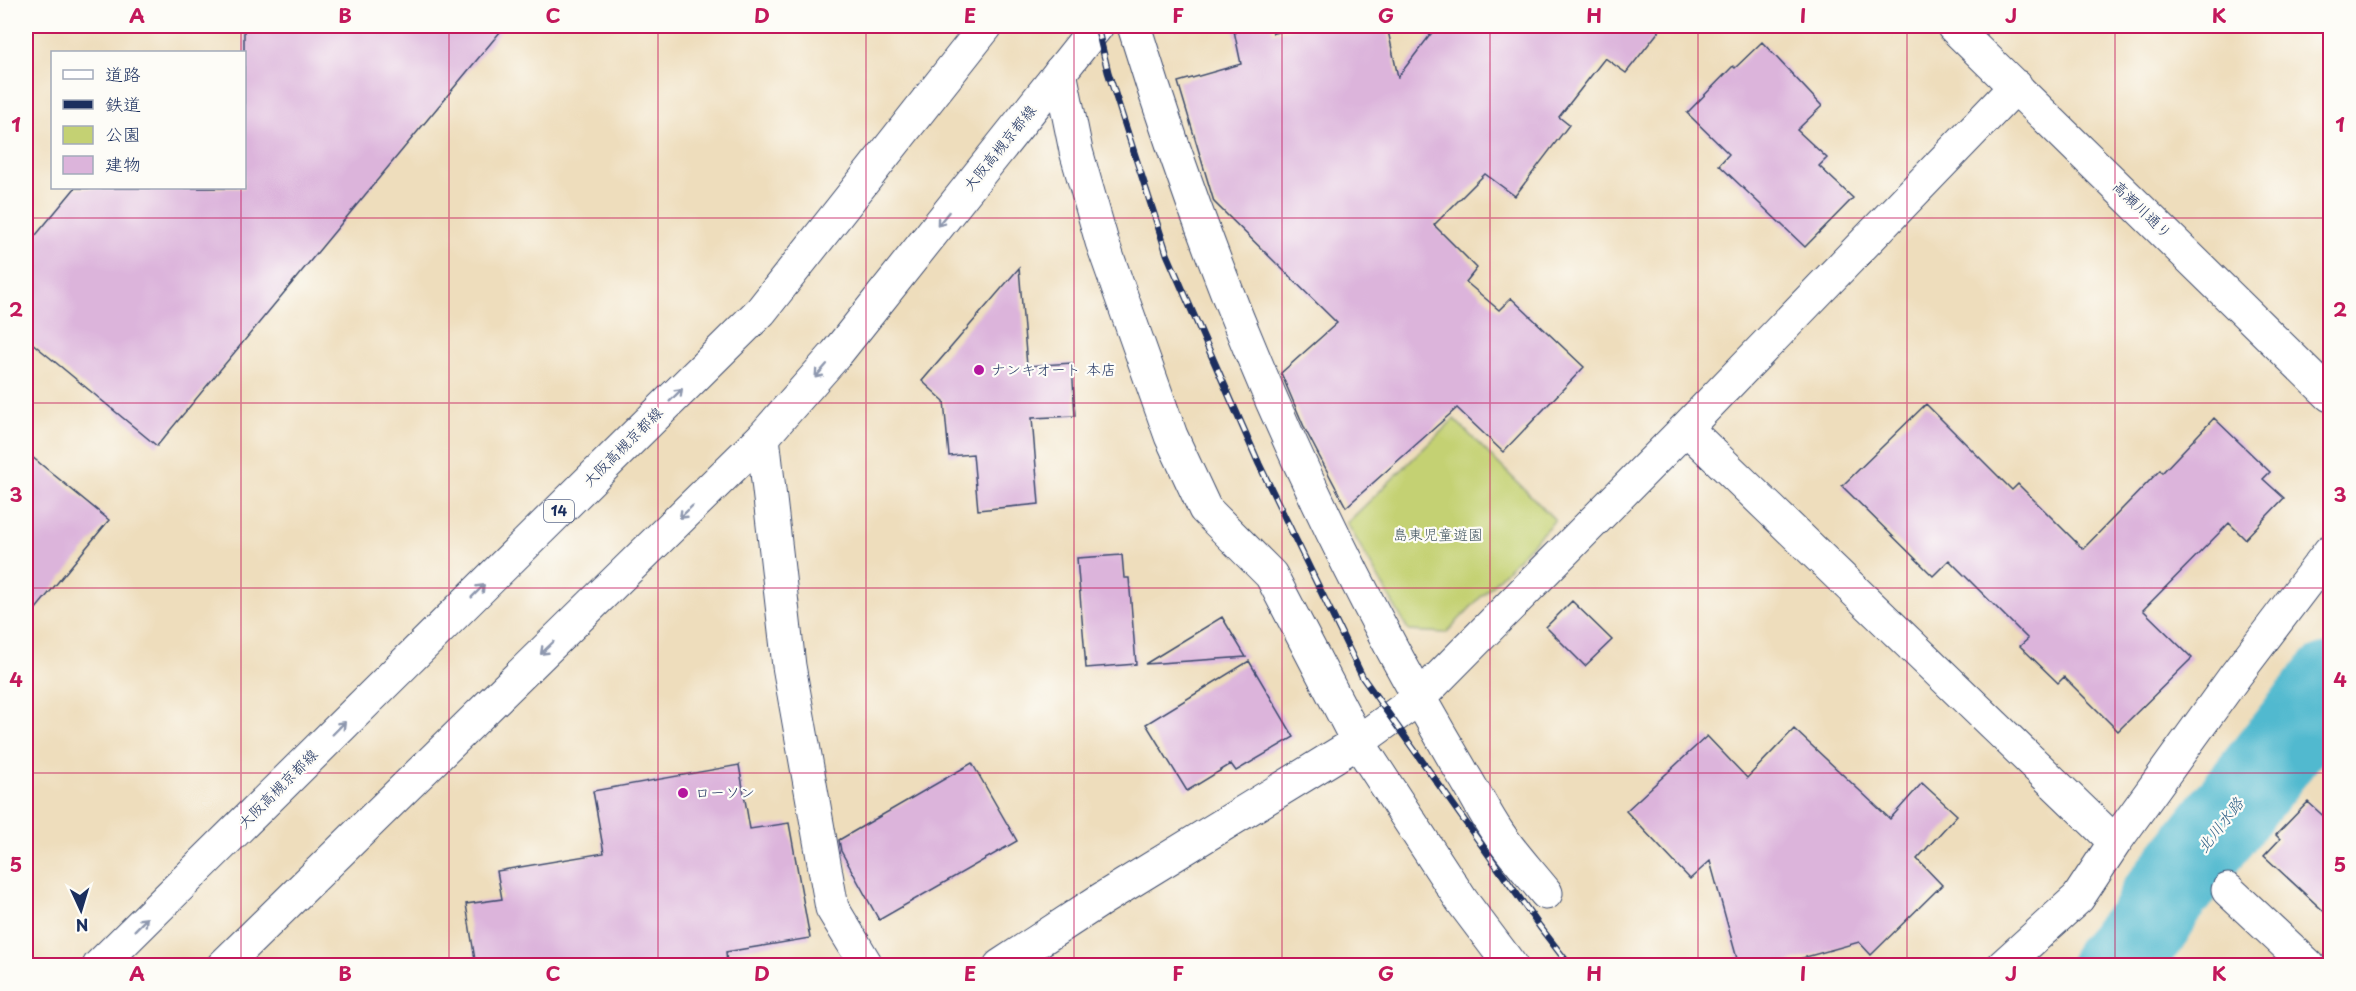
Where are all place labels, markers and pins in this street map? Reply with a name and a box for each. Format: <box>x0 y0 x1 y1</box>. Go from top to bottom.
place label: ナンキオート 本店 <box>991 357 1116 380</box>
marker: ナンキオート 本店 <box>972 363 986 377</box>
place label: ローソン <box>695 780 755 803</box>
marker: ローソン <box>676 786 690 800</box>

